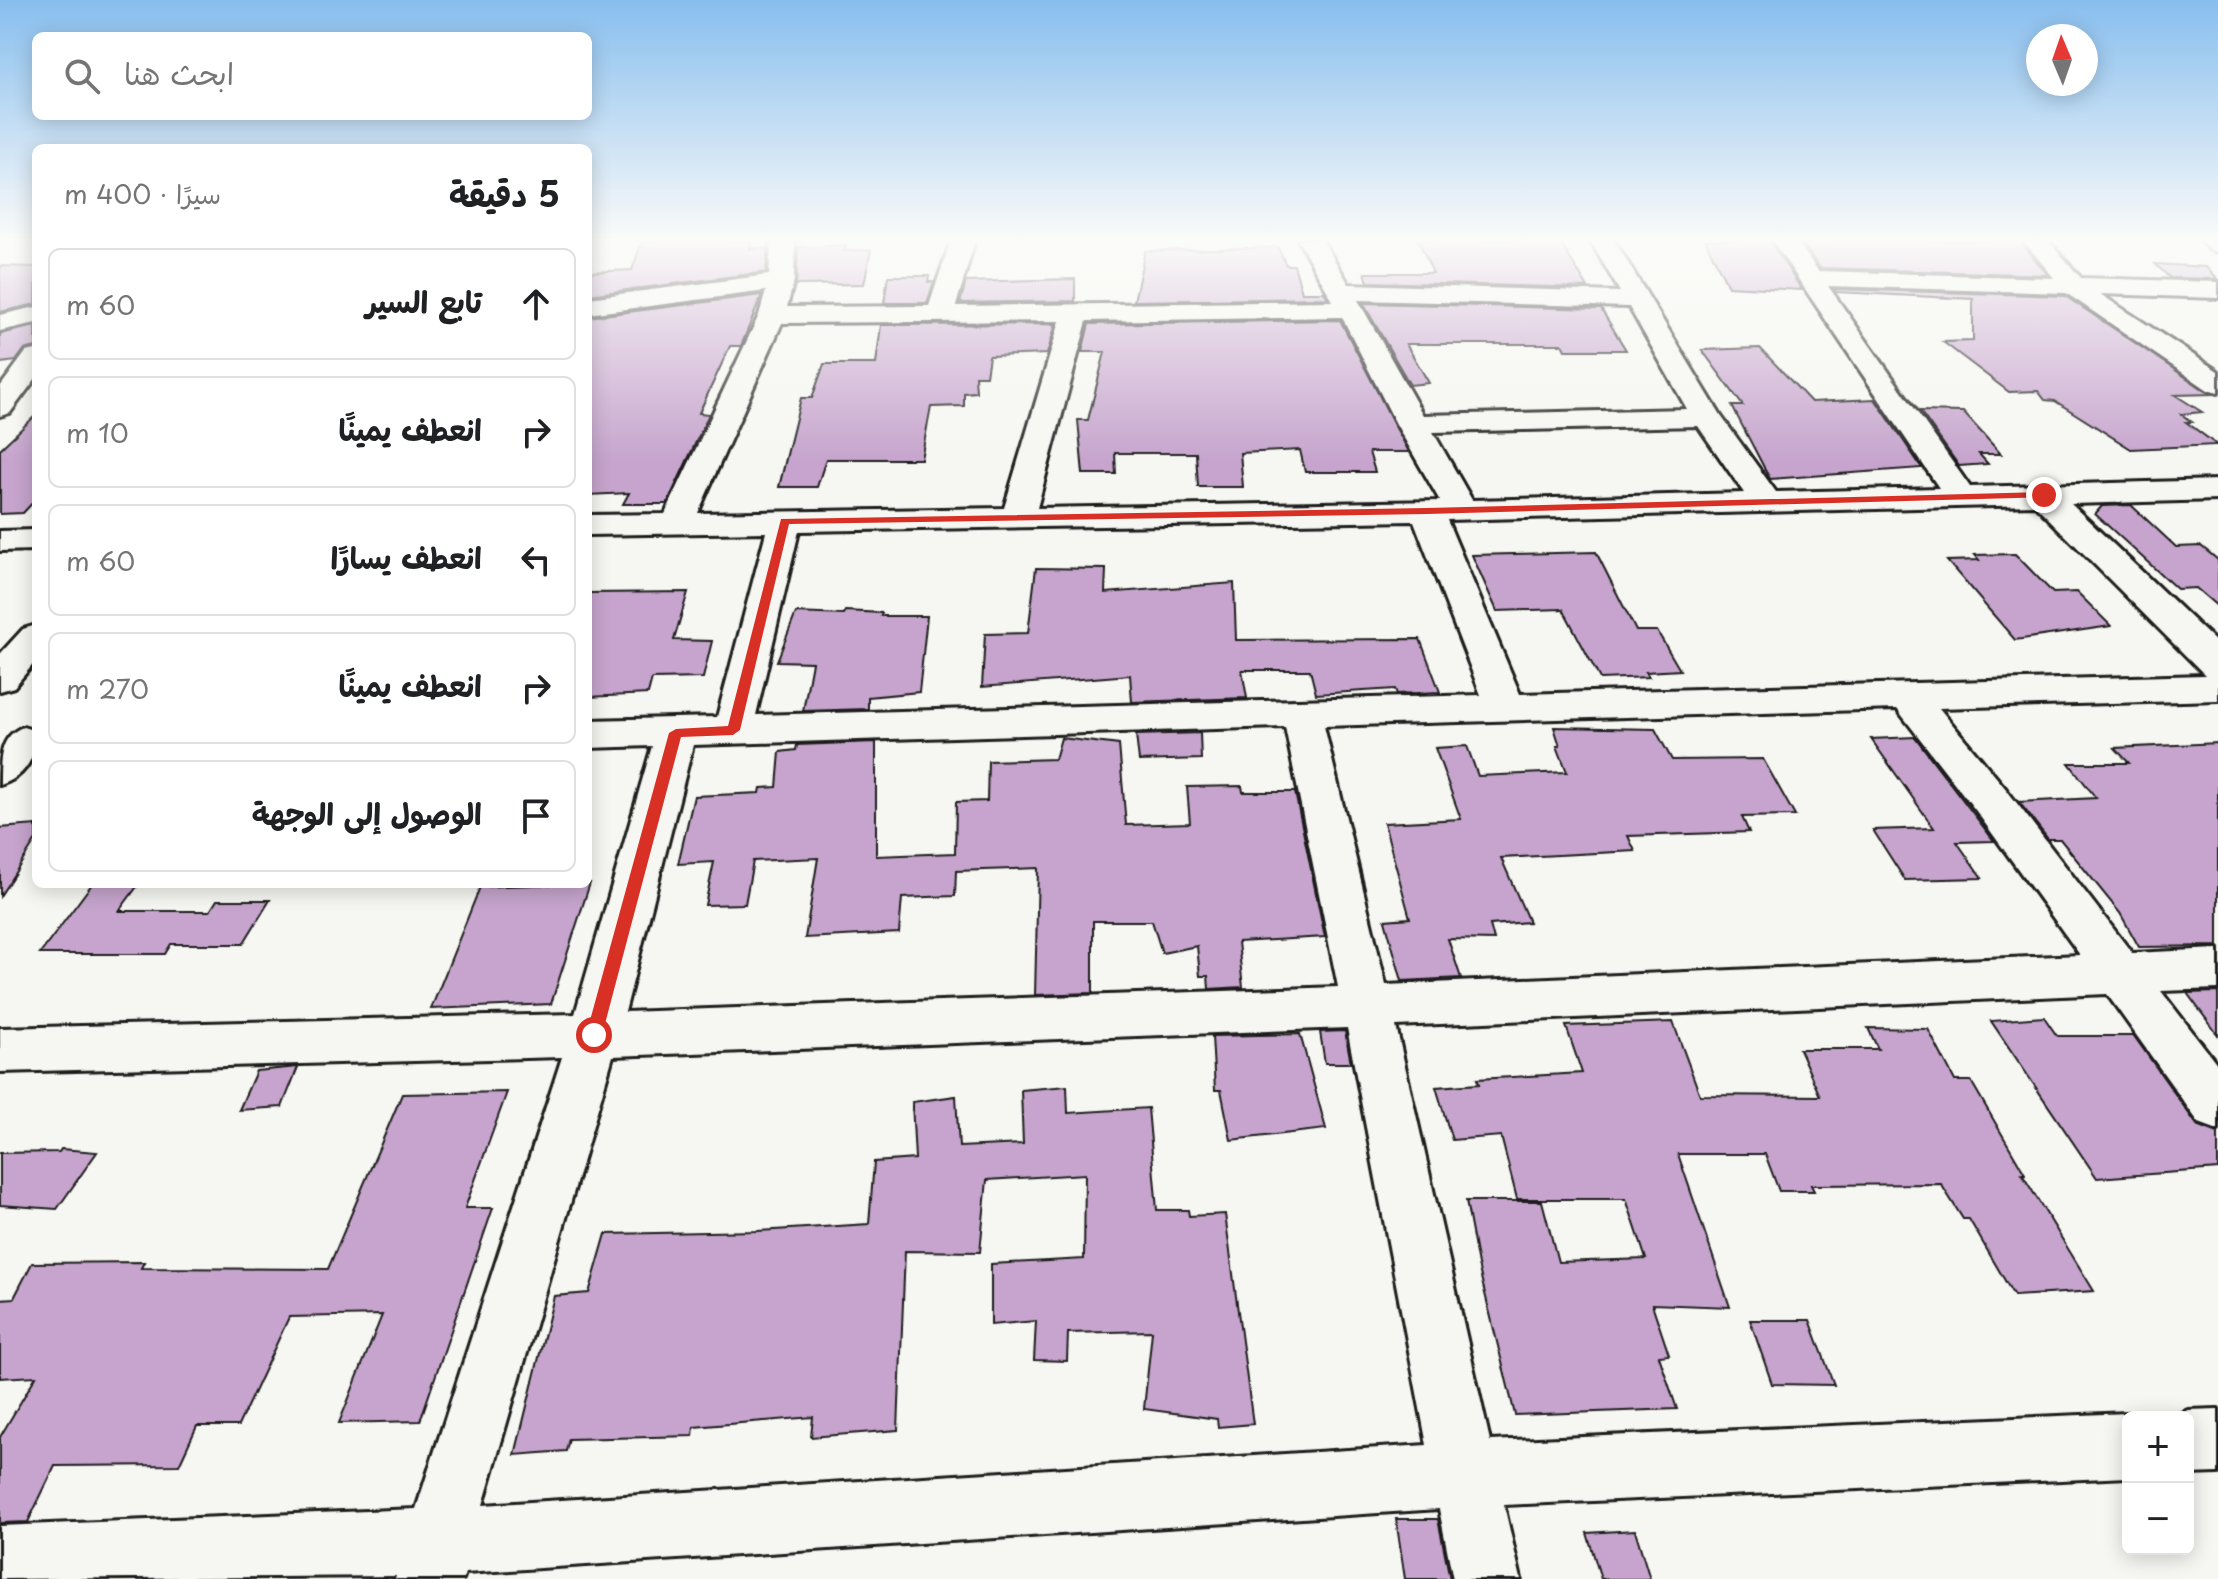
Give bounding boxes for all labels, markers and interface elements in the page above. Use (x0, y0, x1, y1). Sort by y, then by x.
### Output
north arrow (2026, 24, 2098, 96)
search box (32, 32, 592, 120)
text: ابحث هنا (124, 50, 234, 95)
icon: search (60, 54, 104, 98)
text: 5 دقيقة (449, 167, 560, 219)
text: سيرًا · 400 m (64, 174, 221, 213)
text: تابع السير (365, 278, 482, 323)
icon: ahead (514, 282, 558, 326)
text: 60 m (66, 285, 135, 324)
text: انعطف يمينًا (338, 406, 482, 451)
icon: right (514, 410, 558, 454)
text: 10 m (66, 413, 129, 452)
route end (2026, 477, 2062, 513)
text: انعطف يسارًا (331, 534, 482, 579)
icon: left (514, 538, 558, 582)
text: 60 m (66, 541, 135, 580)
text: انعطف يمينًا (338, 662, 482, 707)
icon: right (514, 666, 558, 710)
text: 270 m (66, 669, 149, 708)
text: الوصول إلى الوجهة (252, 790, 482, 835)
icon: arrive (514, 794, 558, 838)
route start (576, 1017, 612, 1053)
map controls (2122, 1411, 2194, 1555)
button: + (2122, 1411, 2194, 1483)
button: − (2122, 1483, 2194, 1555)

